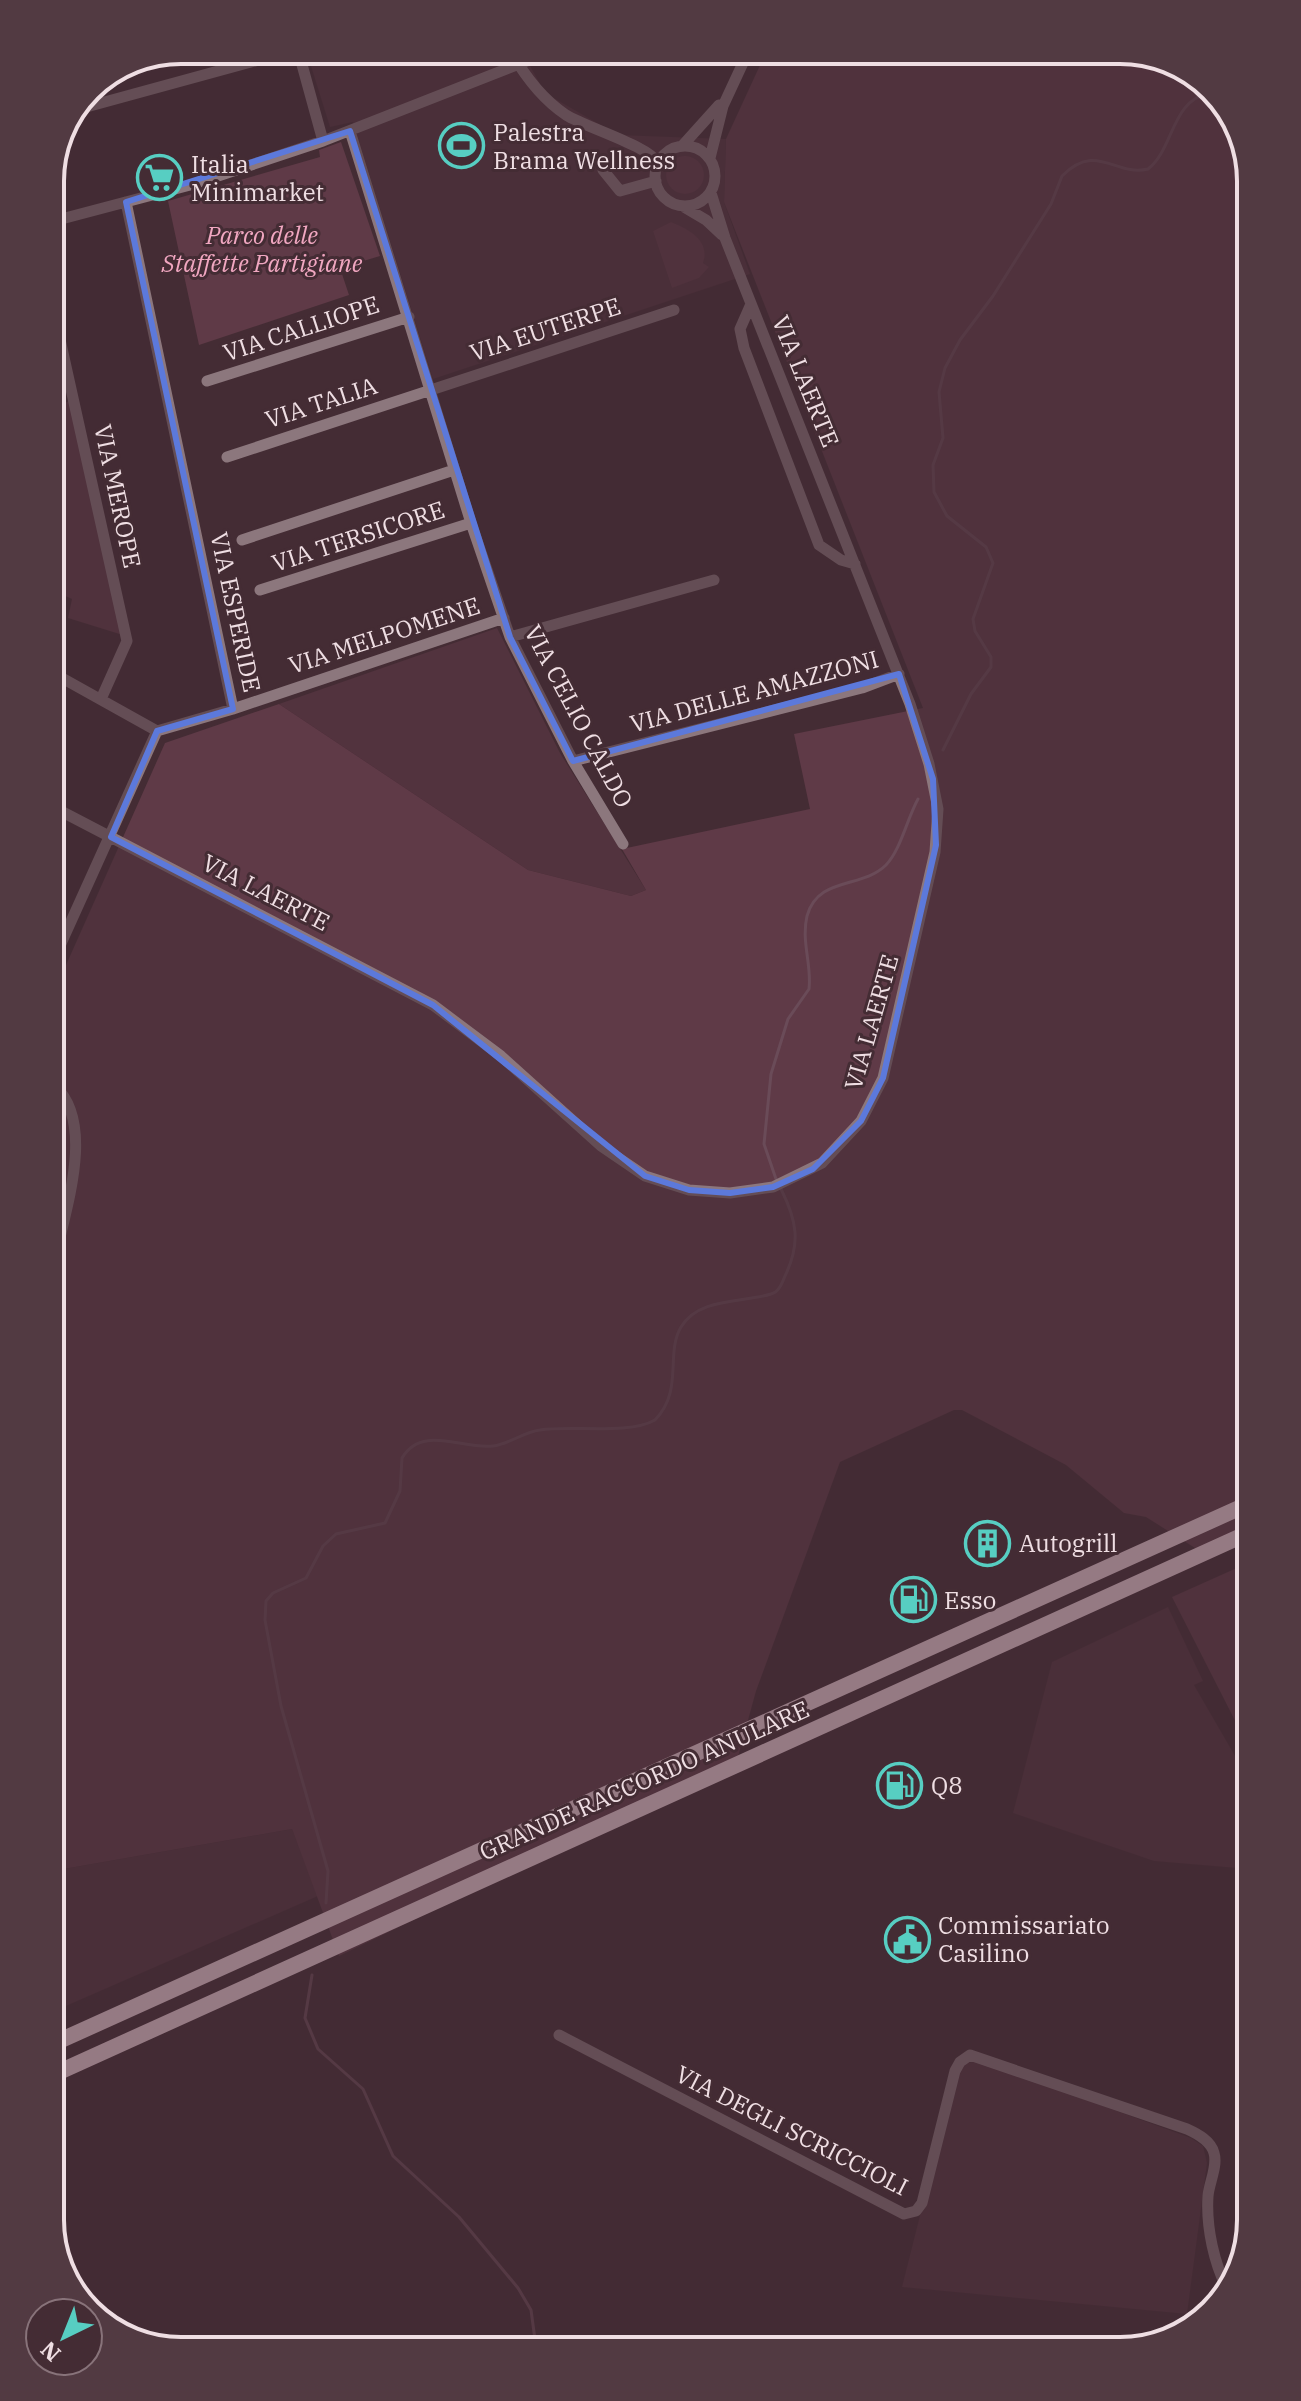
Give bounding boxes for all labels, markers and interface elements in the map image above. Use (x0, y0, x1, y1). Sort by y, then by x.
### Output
place label: Palestra Brama Wellness (493, 116, 675, 176)
sports icon: Palestra Brama Wellness (438, 122, 486, 170)
place label: Italia Minimarket (191, 148, 324, 208)
supermarket icon: Italia Minimarket (136, 154, 184, 202)
park label: Parco delle Staffette Partigiane (161, 219, 363, 279)
street label: VIA CALLIOPE (219, 288, 383, 368)
street label: VIA EUTERPE (465, 290, 625, 368)
street label: VIA LAERTE (765, 310, 847, 452)
street label: VIA TALIA (261, 369, 382, 435)
street label: VIA MEROPE (87, 421, 149, 571)
street label: VIA TERSICORE (268, 493, 448, 579)
street label: VIA ESPERIDE (203, 529, 269, 695)
street label: VIA MELPOMENE (284, 589, 484, 681)
street label: VIA CELIO CALDO (517, 619, 641, 813)
street label: VIA DELLE AMAZZONI (626, 642, 882, 740)
street label: VIA LAERTE (197, 846, 335, 938)
street label: VIA LAERTE (836, 951, 906, 1093)
building icon: Autogrill (964, 1519, 1012, 1567)
place label: Autogrill (1019, 1527, 1118, 1559)
fuel station icon: Esso (889, 1576, 937, 1624)
place label: Esso (944, 1584, 996, 1616)
street label: GRANDE RACCORDO ANULARE (474, 1693, 814, 1867)
fuel station icon: Q8 (876, 1761, 924, 1809)
place label: Q8 (931, 1769, 963, 1801)
place label: Commissariato Casilino (938, 1909, 1110, 1969)
public building icon: Commissariato Casilino (883, 1915, 931, 1963)
street label: VIA DEGLI SCRICCIOLI (670, 2057, 914, 2203)
north arrow (24, 2297, 104, 2377)
text: N (34, 2335, 66, 2369)

